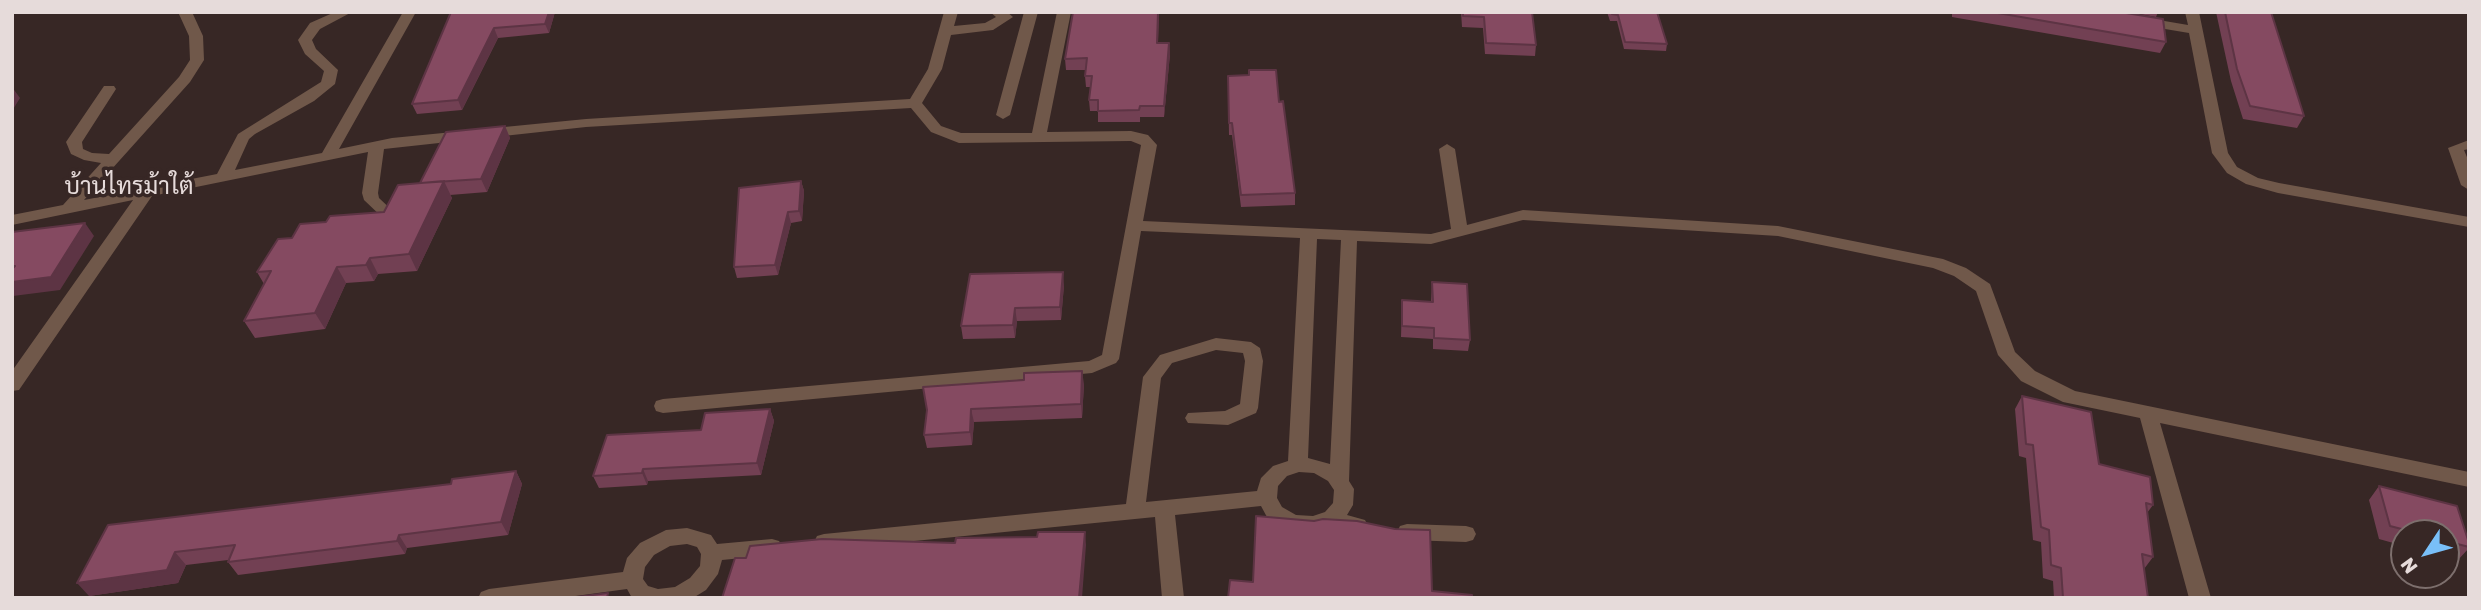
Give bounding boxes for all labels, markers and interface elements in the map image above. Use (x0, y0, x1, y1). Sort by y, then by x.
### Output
district label: บ้านไทรม้าใต้ (64, 173, 194, 201)
north arrow (2390, 519, 2460, 589)
text: N (2396, 553, 2423, 578)

